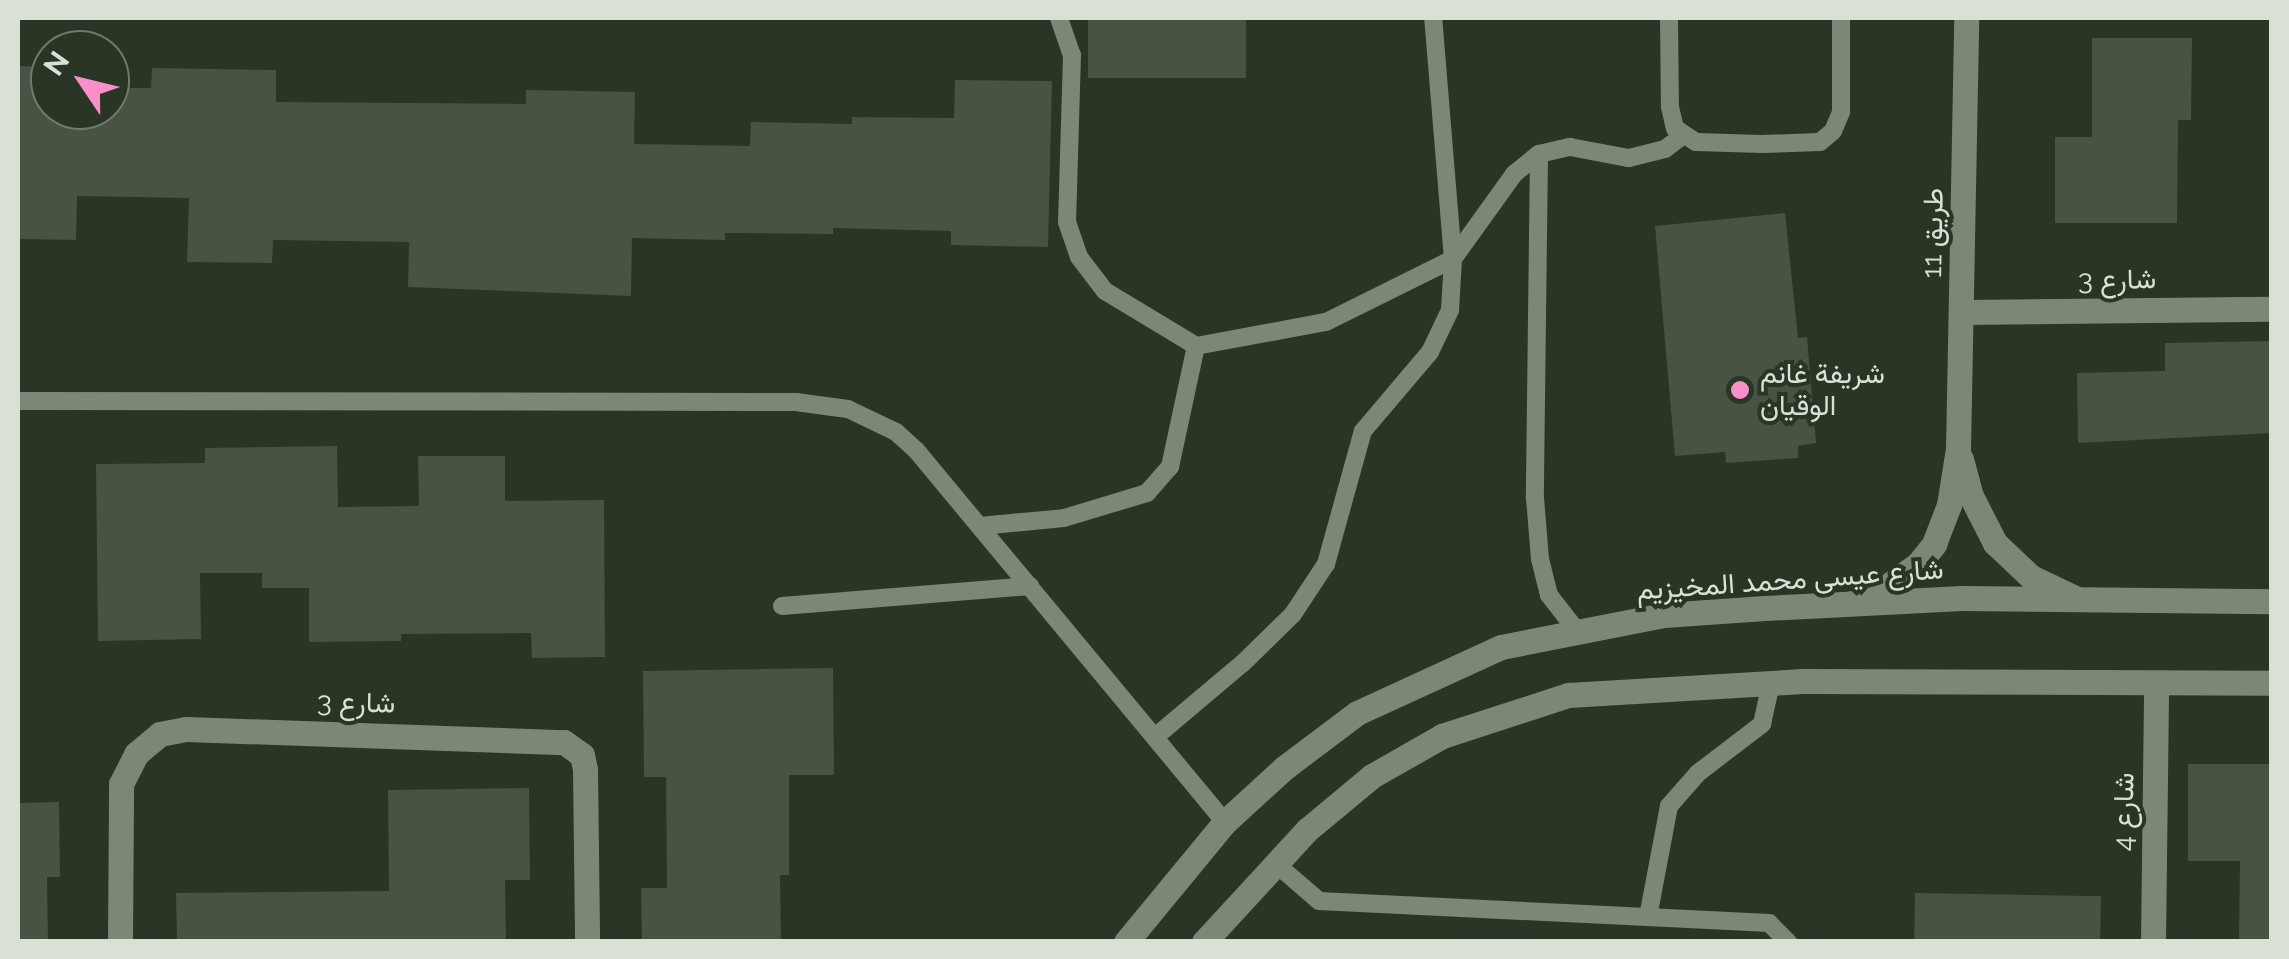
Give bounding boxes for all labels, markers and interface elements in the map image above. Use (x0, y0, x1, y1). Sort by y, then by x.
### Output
north arrow (30, 30, 130, 130)
text: N (37, 45, 76, 82)
street label: طريق 11 (1915, 187, 1951, 279)
street label: شارع 3 (2078, 263, 2156, 297)
place label: شريفة غانم الوقيان (1760, 357, 1885, 423)
marker: شريفة غانم الوقيان (1729, 379, 1751, 401)
street label: شارع عيسى محمد المخيزيم (1636, 553, 1944, 607)
street label: شارع 3 (317, 686, 395, 720)
street label: شارع 4 (2107, 772, 2141, 852)

